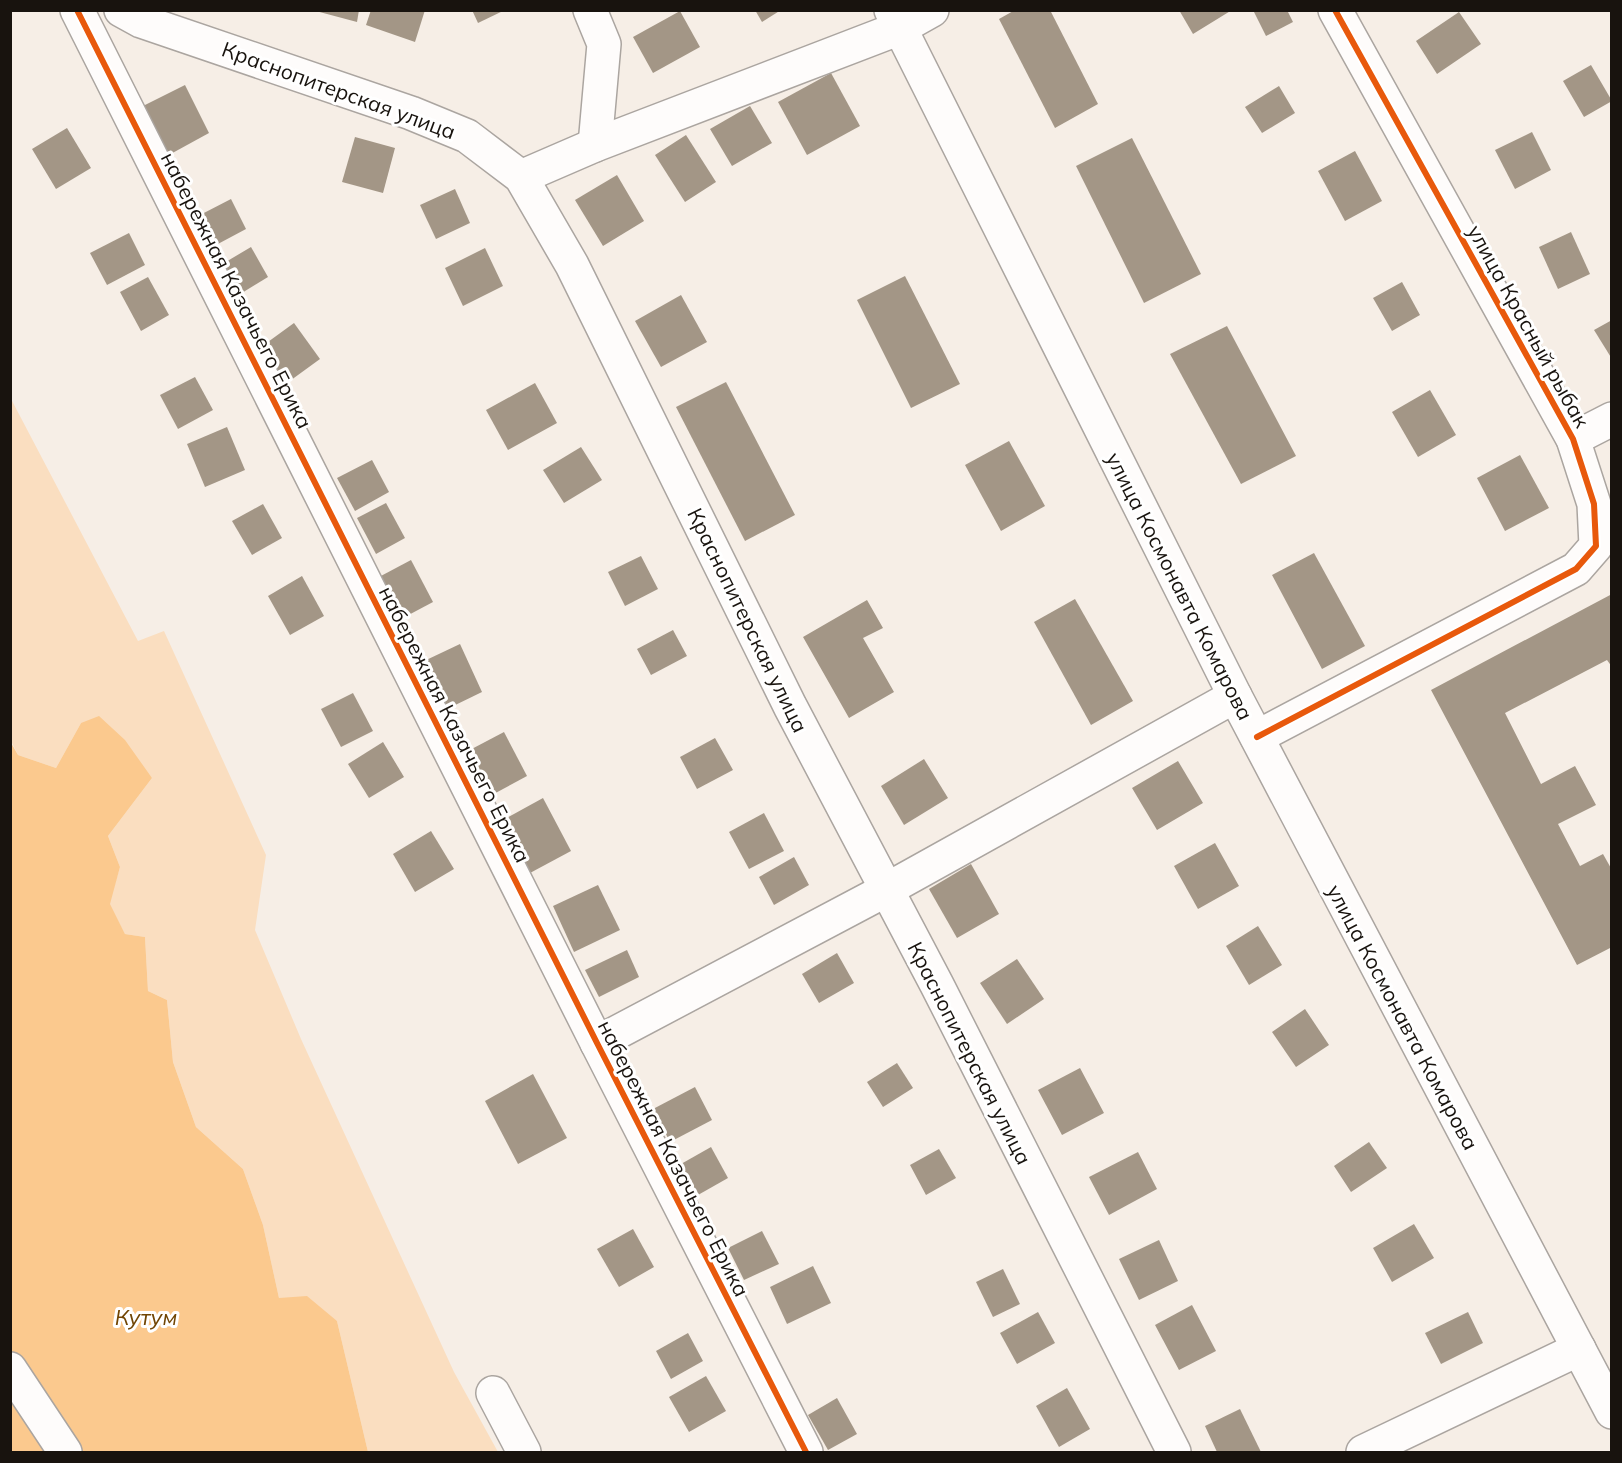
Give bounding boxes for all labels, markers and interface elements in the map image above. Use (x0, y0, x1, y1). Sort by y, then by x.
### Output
street label: Краснопитерская улица (219, 36, 459, 144)
street label: набережная Казачьего Ерика (156, 147, 318, 433)
street label: улица Красный рыбак (1462, 220, 1596, 432)
street label: улица Космонавта Комарова (1101, 448, 1259, 724)
street label: Краснопитерская улица (682, 503, 814, 737)
street label: набережная Казачьего Ерика (374, 581, 536, 867)
street label: улица Космонавта Комарова (1322, 880, 1484, 1154)
street label: Краснопитерская улица (902, 937, 1038, 1169)
street label: набережная Казачьего Ерика (593, 1015, 755, 1301)
water label: Кутум (115, 1303, 177, 1331)

